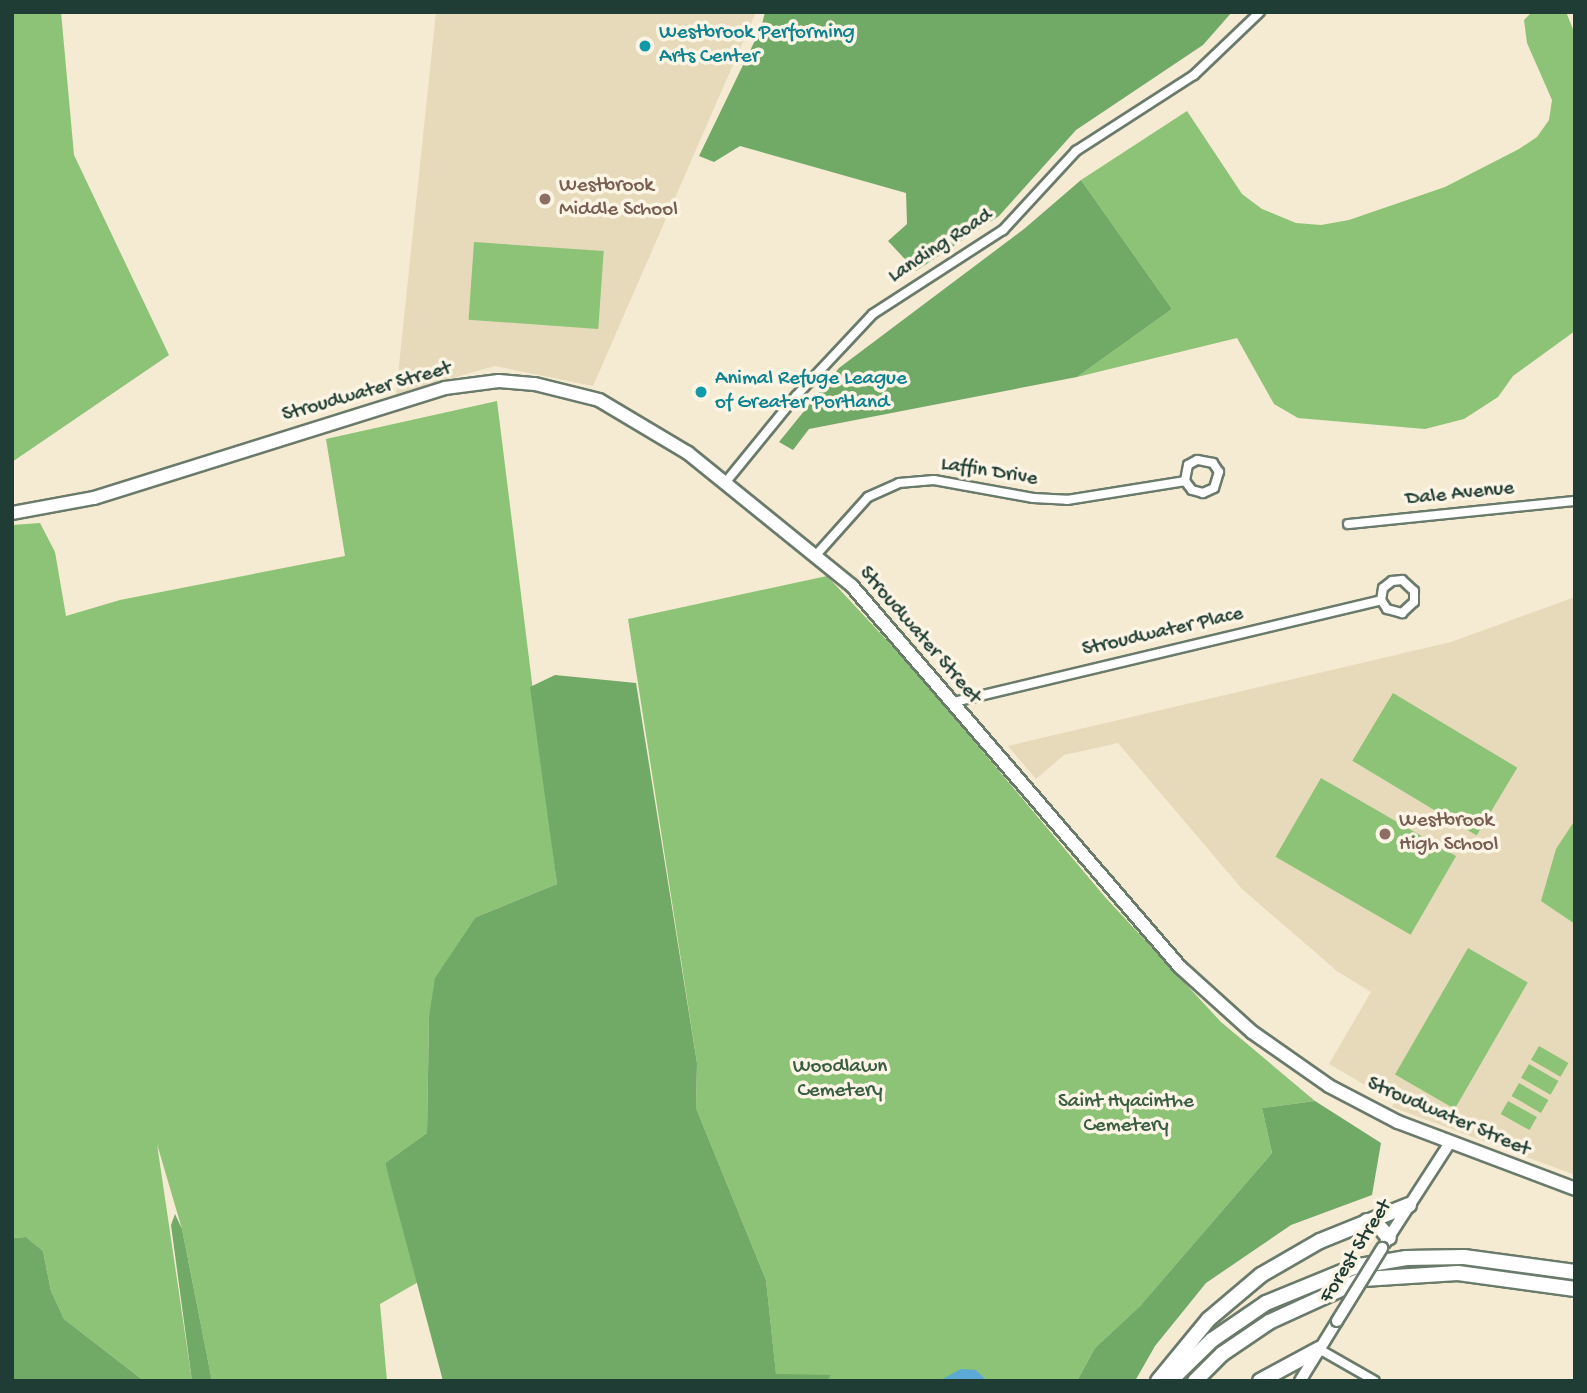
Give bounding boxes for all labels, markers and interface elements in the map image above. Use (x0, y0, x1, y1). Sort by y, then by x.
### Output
place label: Westbrook Performing Arts Center (659, 21, 855, 71)
marker: Westbrook Performing Arts Center (637, 38, 653, 54)
place label: Westbrook Middle School (559, 174, 678, 224)
marker: Westbrook Middle School (537, 191, 553, 207)
street label: Landing Road (884, 204, 998, 290)
street label: Stroudwater Street (280, 357, 454, 429)
place label: Animal Refuge League of Greater Portland (715, 367, 907, 417)
marker: Animal Refuge League of Greater Portland (693, 384, 709, 400)
street label: Laffin Drive (939, 453, 1039, 493)
street label: Dale Avenue (1405, 477, 1515, 513)
street label: Stroudwater Street (852, 562, 986, 710)
street label: Stroudwater Place (1080, 602, 1246, 664)
place label: Westbrook High School (1399, 809, 1498, 859)
marker: Westbrook High School (1377, 826, 1393, 842)
park label: Woodlawn Cemetery (793, 1055, 887, 1105)
street label: Stroudwater Street (1363, 1072, 1533, 1164)
park label: Saint Hyacinthe Cemetery (1058, 1090, 1194, 1140)
street label: Forest Street (1315, 1196, 1399, 1308)

